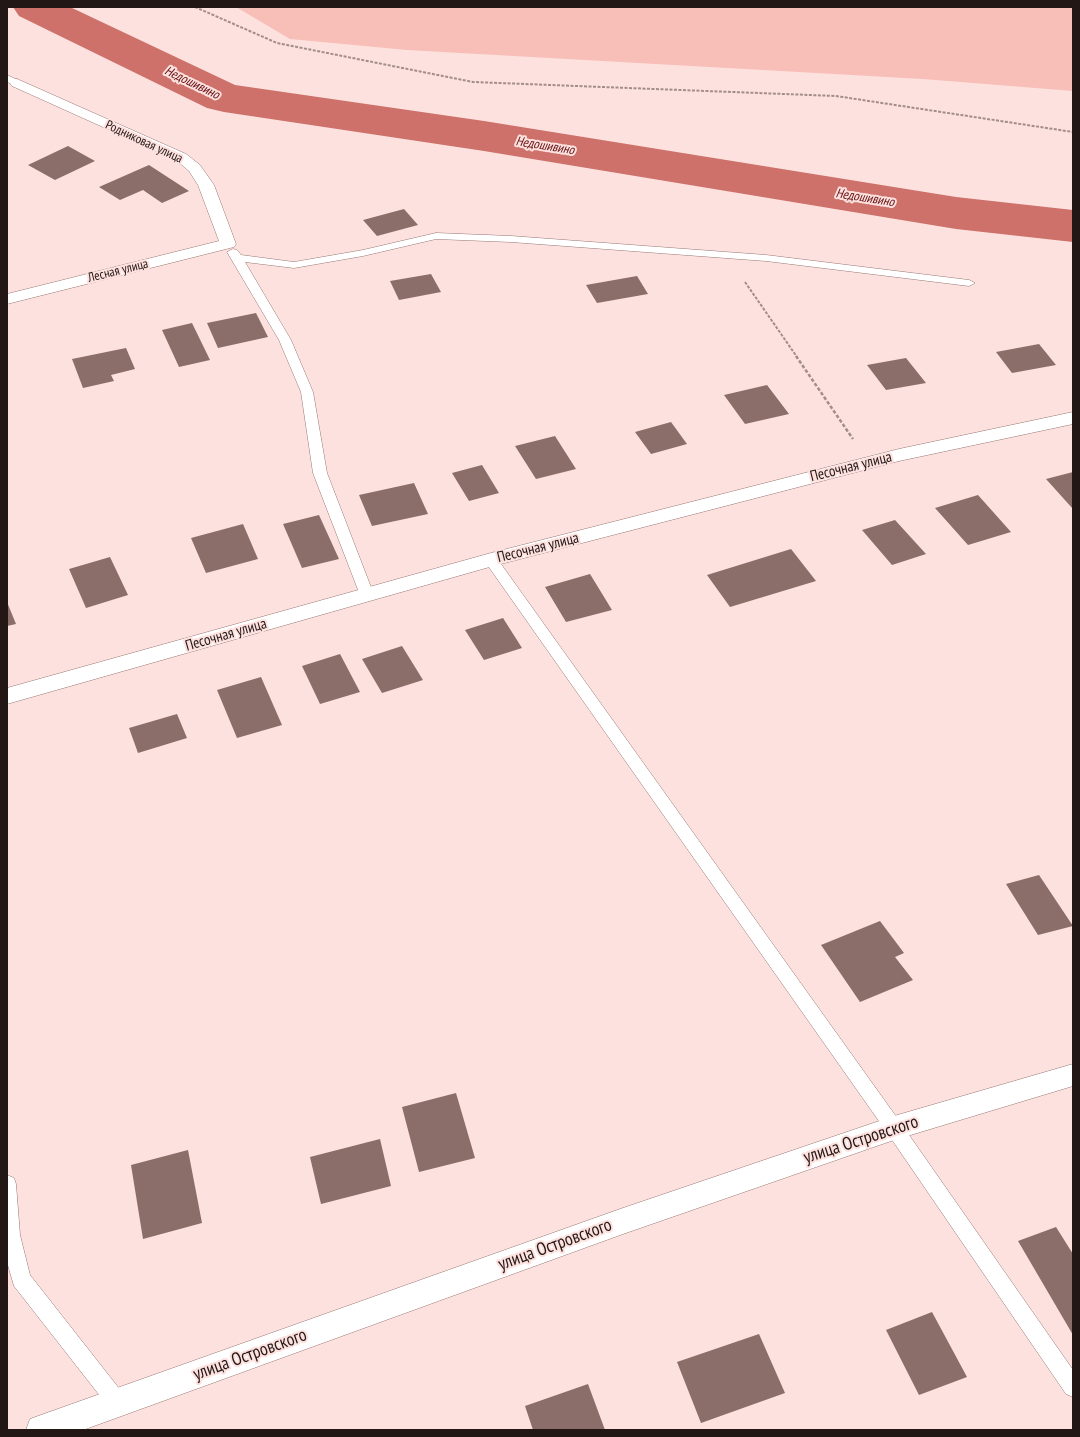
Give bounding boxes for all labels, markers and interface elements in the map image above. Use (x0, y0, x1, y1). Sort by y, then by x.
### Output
water label: Недошивино (162, 63, 222, 103)
street label: Родниковая улица (103, 117, 185, 167)
water label: Недошивино (515, 134, 575, 158)
water label: Недошивино (835, 186, 895, 210)
street label: Лесная улица (86, 256, 150, 286)
street label: Песочная улица (808, 448, 894, 486)
street label: Песочная улица (495, 529, 581, 567)
street label: Песочная улица (183, 615, 269, 655)
street label: улица Островского (801, 1111, 921, 1169)
street label: улица Островского (495, 1214, 615, 1276)
street label: улица Островского (190, 1324, 310, 1386)

